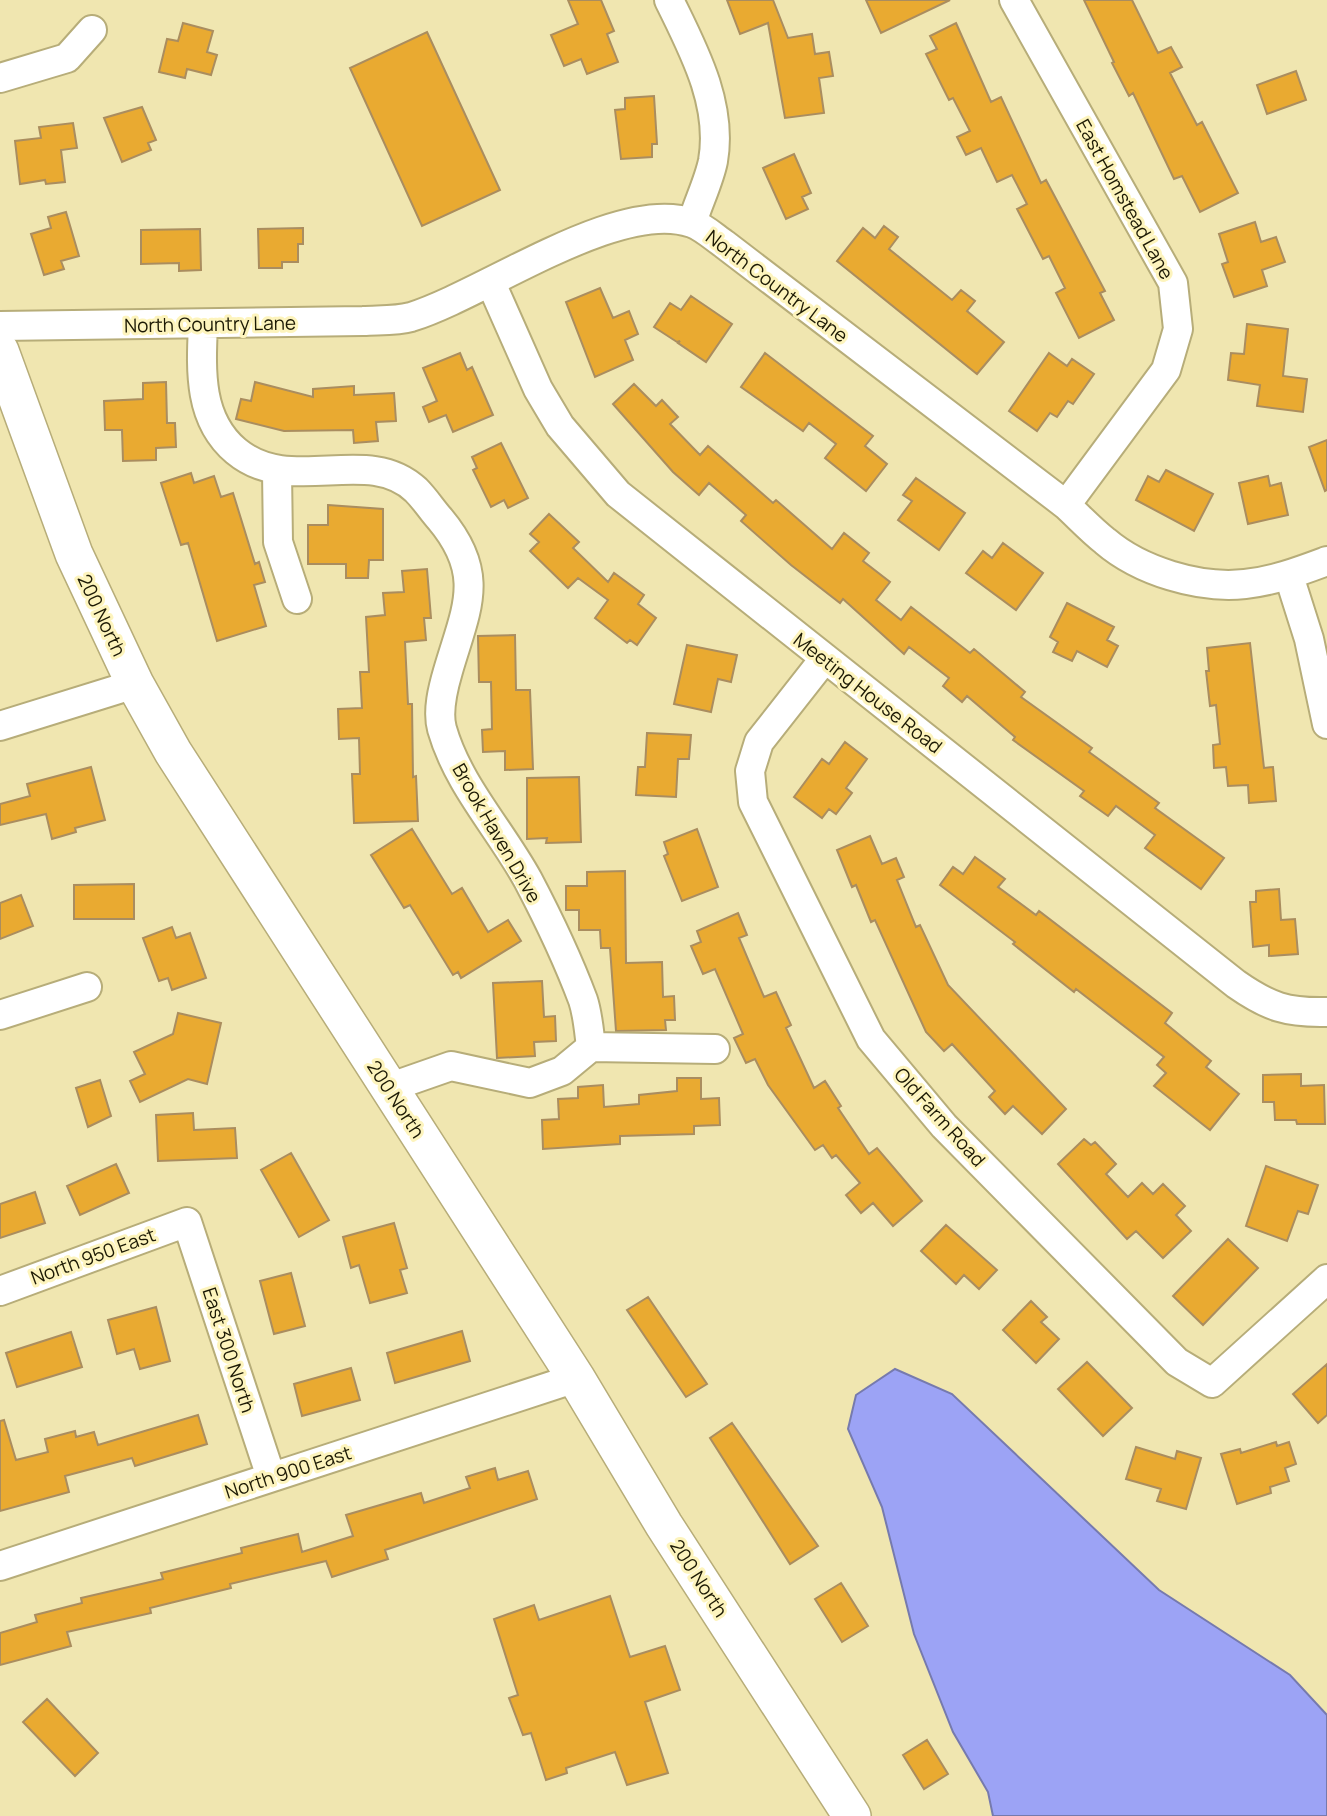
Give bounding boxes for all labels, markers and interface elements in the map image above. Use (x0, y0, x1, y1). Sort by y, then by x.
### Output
street label: East Homstead Lane (1070, 114, 1180, 284)
street label: North Country Lane (701, 224, 853, 348)
street label: North Country Lane (124, 310, 296, 338)
street label: 200 North (72, 570, 132, 660)
street label: Meeting House Road (788, 627, 948, 759)
street label: Brook Haven Drive (447, 759, 547, 907)
street label: 200 North (361, 1055, 431, 1143)
street label: Old Farm Road (889, 1062, 991, 1172)
street label: North 950 East (27, 1221, 159, 1291)
street label: East 300 North (197, 1284, 261, 1416)
street label: North 900 East (221, 1439, 355, 1505)
street label: 200 North (664, 1534, 734, 1622)

